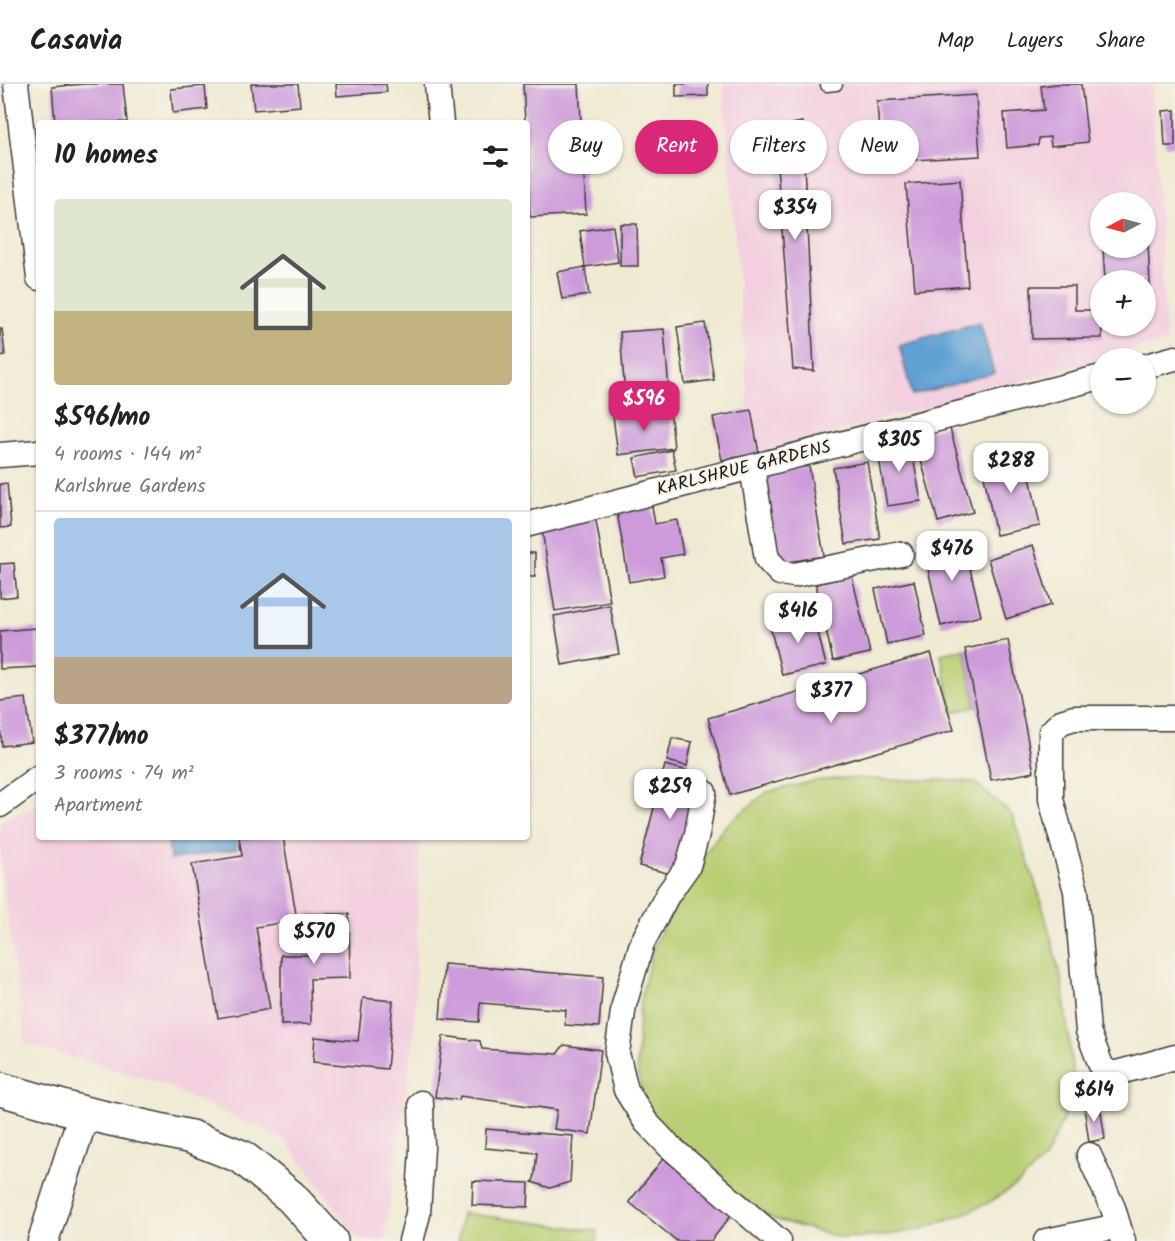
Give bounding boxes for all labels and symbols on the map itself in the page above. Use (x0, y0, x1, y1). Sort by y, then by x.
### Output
pin: $354 (759, 190, 831, 241)
north arrow (1090, 192, 1156, 258)
pin: $596 (608, 381, 680, 432)
pin: $305 (863, 422, 935, 473)
street label: KARLSHRUE GARDENS (654, 433, 835, 505)
pin: $288 (975, 443, 1047, 494)
pin: $476 (916, 531, 988, 582)
pin: $416 (762, 593, 834, 644)
pin: $377 (795, 673, 867, 724)
pin: $259 (634, 769, 706, 820)
pin: $570 (278, 914, 350, 965)
pin: $614 (1058, 1072, 1130, 1123)

